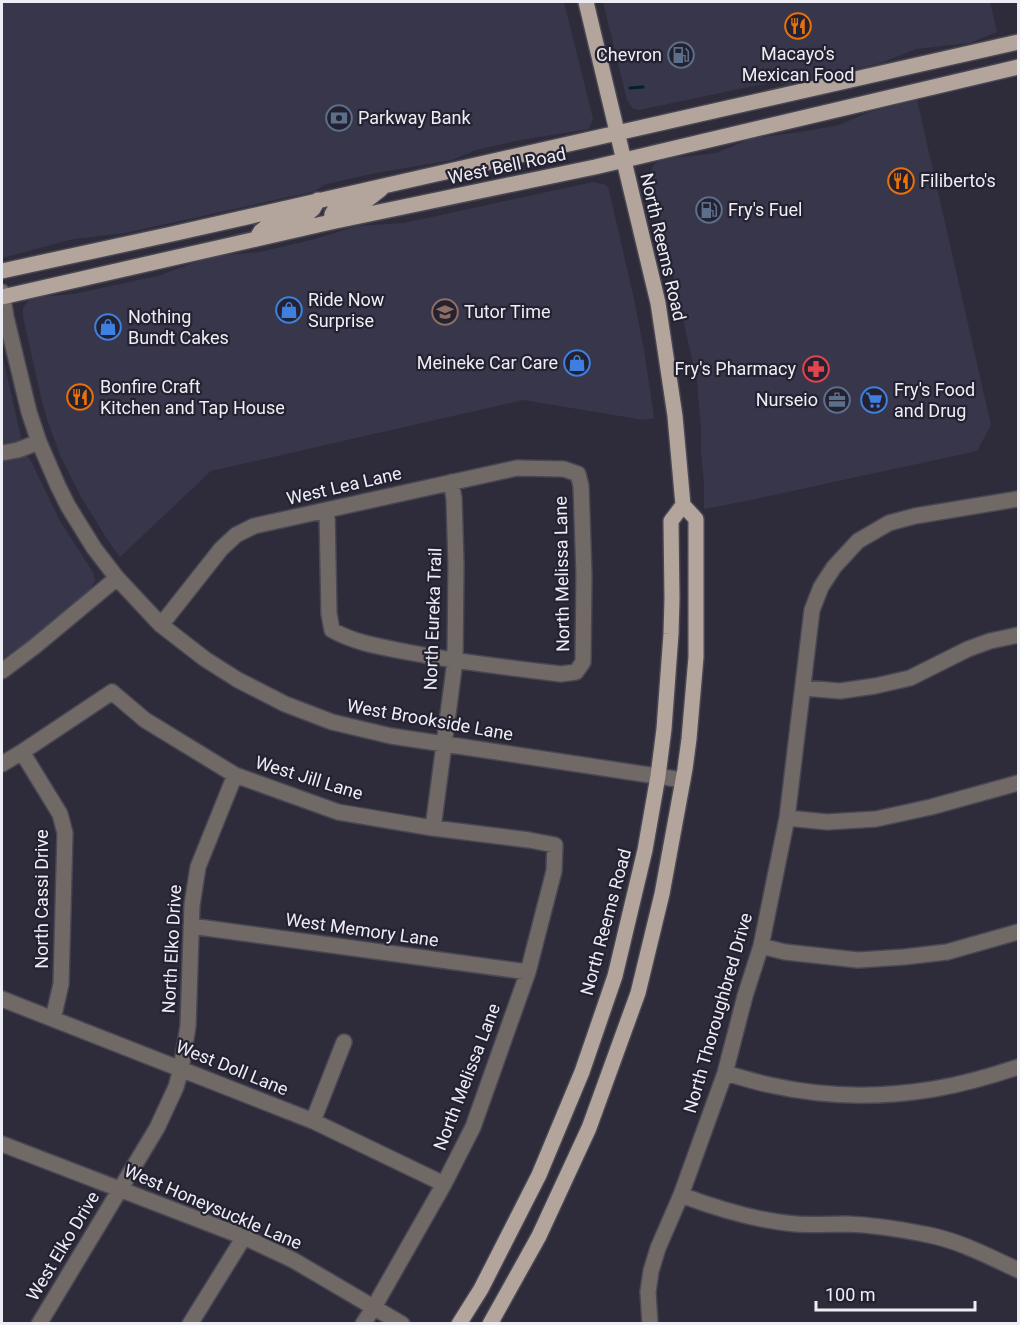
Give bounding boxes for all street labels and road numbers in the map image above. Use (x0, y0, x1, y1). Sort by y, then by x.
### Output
street label: West Bell Road (446, 143, 568, 188)
street label: North Reems Road (636, 171, 691, 323)
street label: West Lea Lane (284, 462, 403, 509)
street label: North Melissa Lane (550, 496, 573, 652)
street label: North Eureka Trail (420, 547, 445, 691)
street label: West Brookside Lane (345, 695, 515, 744)
street label: West Jill Lane (253, 751, 365, 804)
street label: North Cassi Drive (31, 829, 52, 969)
street label: North Reems Road (576, 846, 635, 997)
street label: North Elko Drive (158, 884, 185, 1014)
street label: West Memory Lane (284, 908, 440, 951)
street label: North Thoroughbred Drive (679, 910, 756, 1115)
street label: North Melissa Lane (429, 1000, 504, 1153)
street label: West Doll Lane (173, 1035, 291, 1100)
street label: West Honeysuckle Lane (121, 1160, 305, 1254)
street label: West Elko Drive (22, 1187, 103, 1304)

